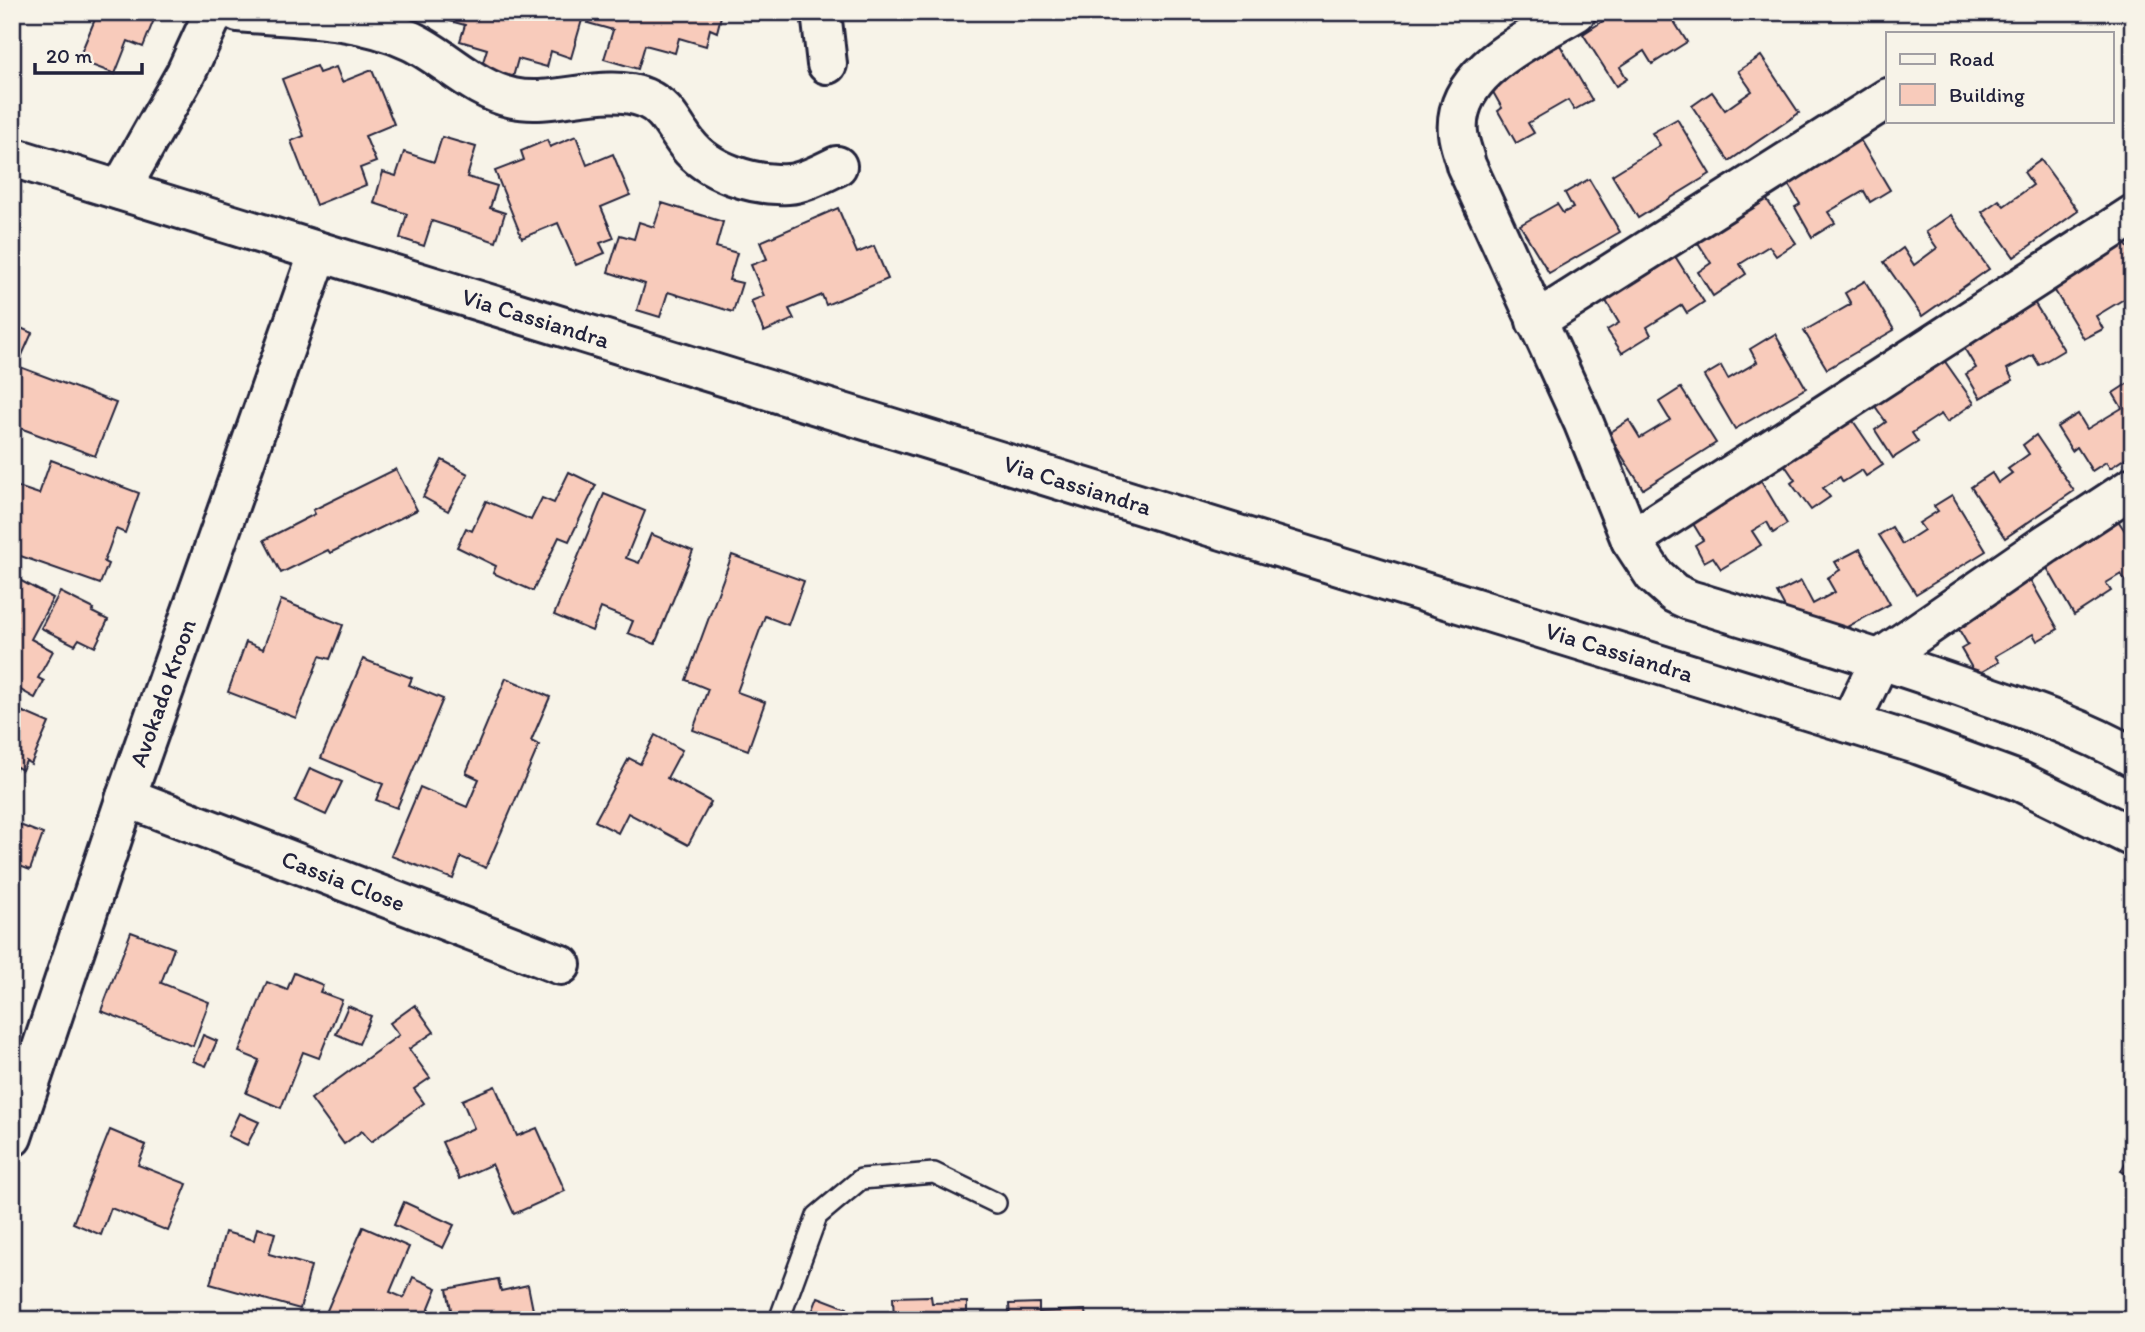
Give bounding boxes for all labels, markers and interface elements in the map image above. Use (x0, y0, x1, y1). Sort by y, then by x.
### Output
scale bar (35, 32, 142, 76)
legend (1886, 32, 2114, 122)
text: 20 m (46, 43, 93, 68)
text: Road (1949, 46, 1995, 71)
text: Building (1949, 82, 2025, 107)
street label: Via Cassiandra (458, 282, 614, 354)
street label: Via Cassiandra (1000, 448, 1156, 521)
street label: Avokado Kroon (123, 615, 202, 771)
street label: Via Cassiandra (1542, 615, 1698, 688)
street label: Cassia Close (278, 844, 409, 917)

